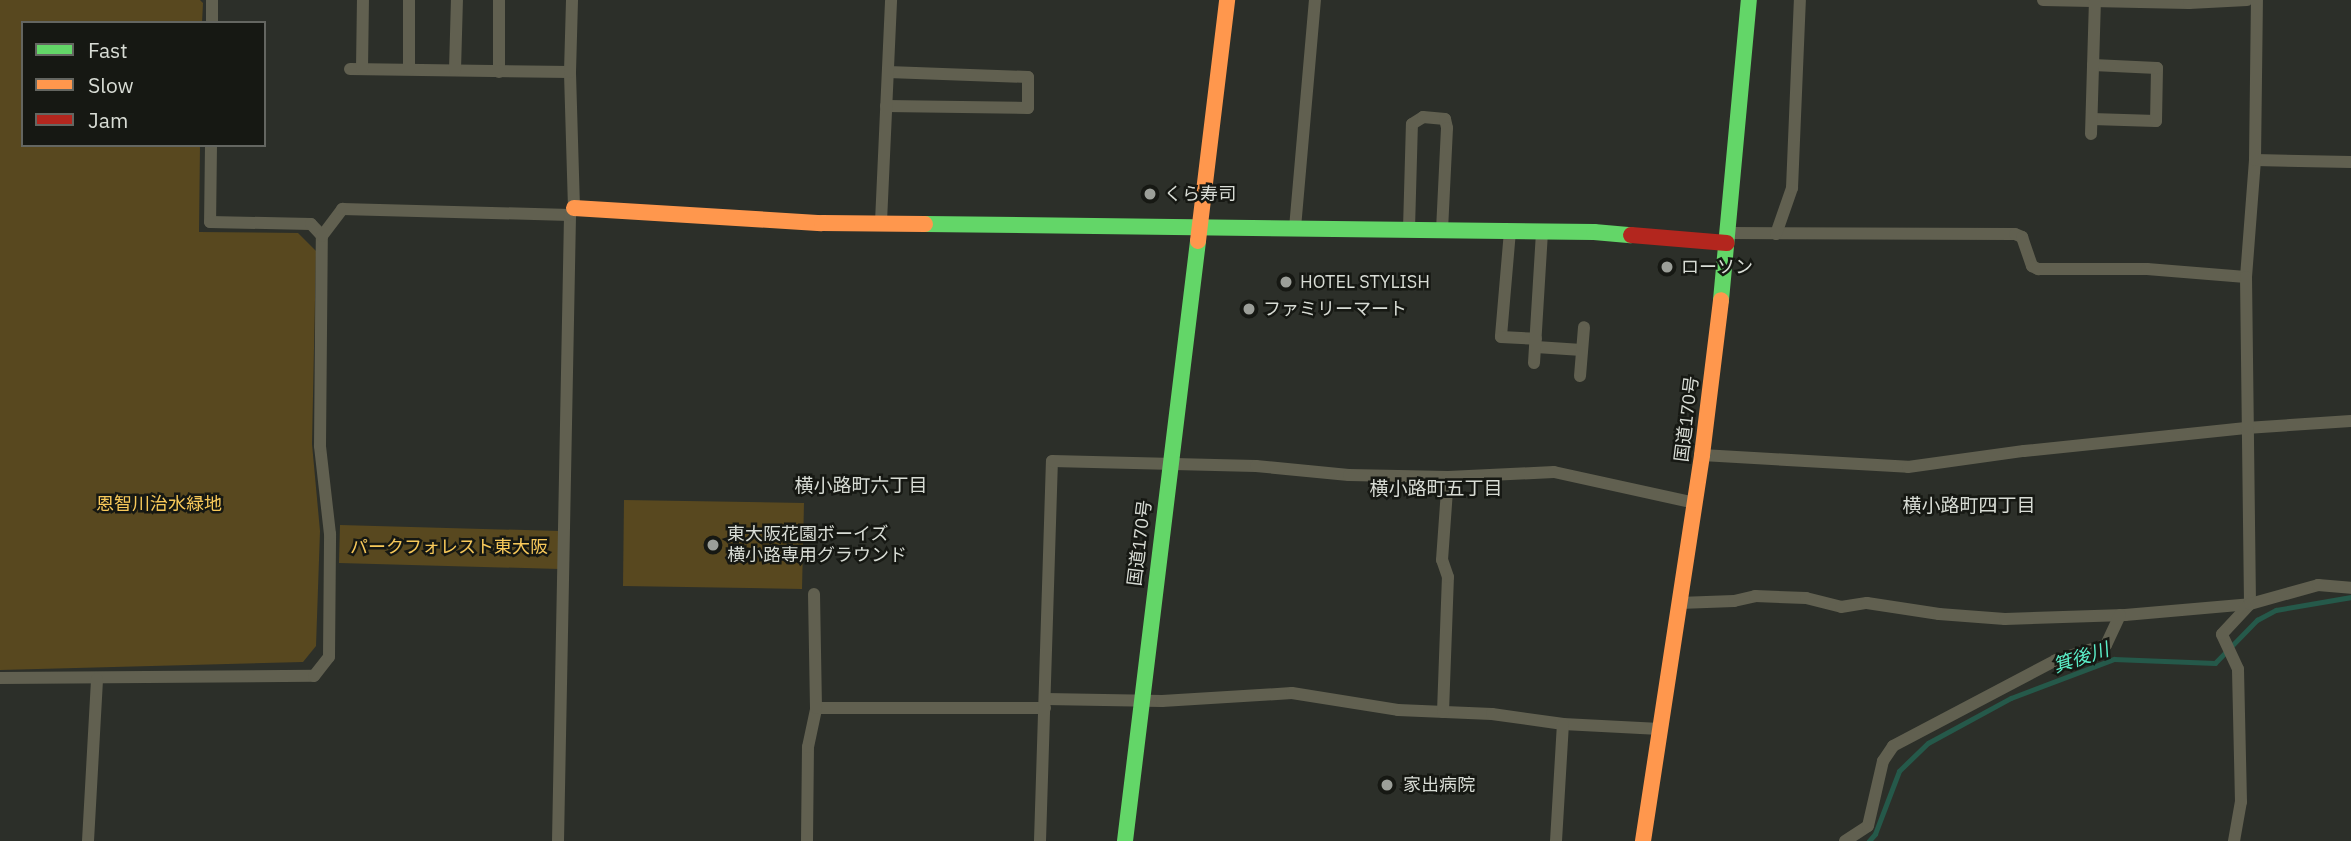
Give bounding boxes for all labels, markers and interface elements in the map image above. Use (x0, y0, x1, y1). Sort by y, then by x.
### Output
legend (21, 21, 266, 147)
text: Fast (88, 36, 128, 64)
text: Slow (88, 71, 134, 99)
text: Jam (88, 106, 128, 134)
place label: くら寿司 (1164, 183, 1236, 205)
marker: くら寿司 (1142, 186, 1158, 202)
place label: ローソン (1681, 256, 1753, 278)
marker: ローソン (1659, 259, 1675, 275)
place label: HOTEL STYLISH (1300, 271, 1430, 293)
marker: HOTEL STYLISH (1278, 274, 1294, 290)
place label: ファミリーマート (1263, 298, 1407, 320)
marker: ファミリーマート (1241, 301, 1257, 317)
street label: 国道170号 (1671, 375, 1703, 463)
district label: 横小路町六丁目 (795, 475, 927, 497)
district label: 横小路町五丁目 (1370, 478, 1502, 500)
park label: 恩智川治水緑地 (96, 493, 222, 515)
district label: 横小路町四丁目 (1903, 495, 2035, 517)
street label: 国道170号 (1124, 499, 1156, 587)
place label: 東大阪花園ボーイズ 横小路専用グラウンド (727, 524, 907, 566)
park label: パークフォレスト東大阪 (350, 536, 548, 558)
marker: 東大阪花園ボーイズ 横小路専用グラウンド (705, 537, 721, 553)
water label: 箕後川 (2050, 638, 2112, 678)
place label: 家出病院 (1403, 774, 1475, 796)
marker: 家出病院 (1377, 775, 1397, 795)

